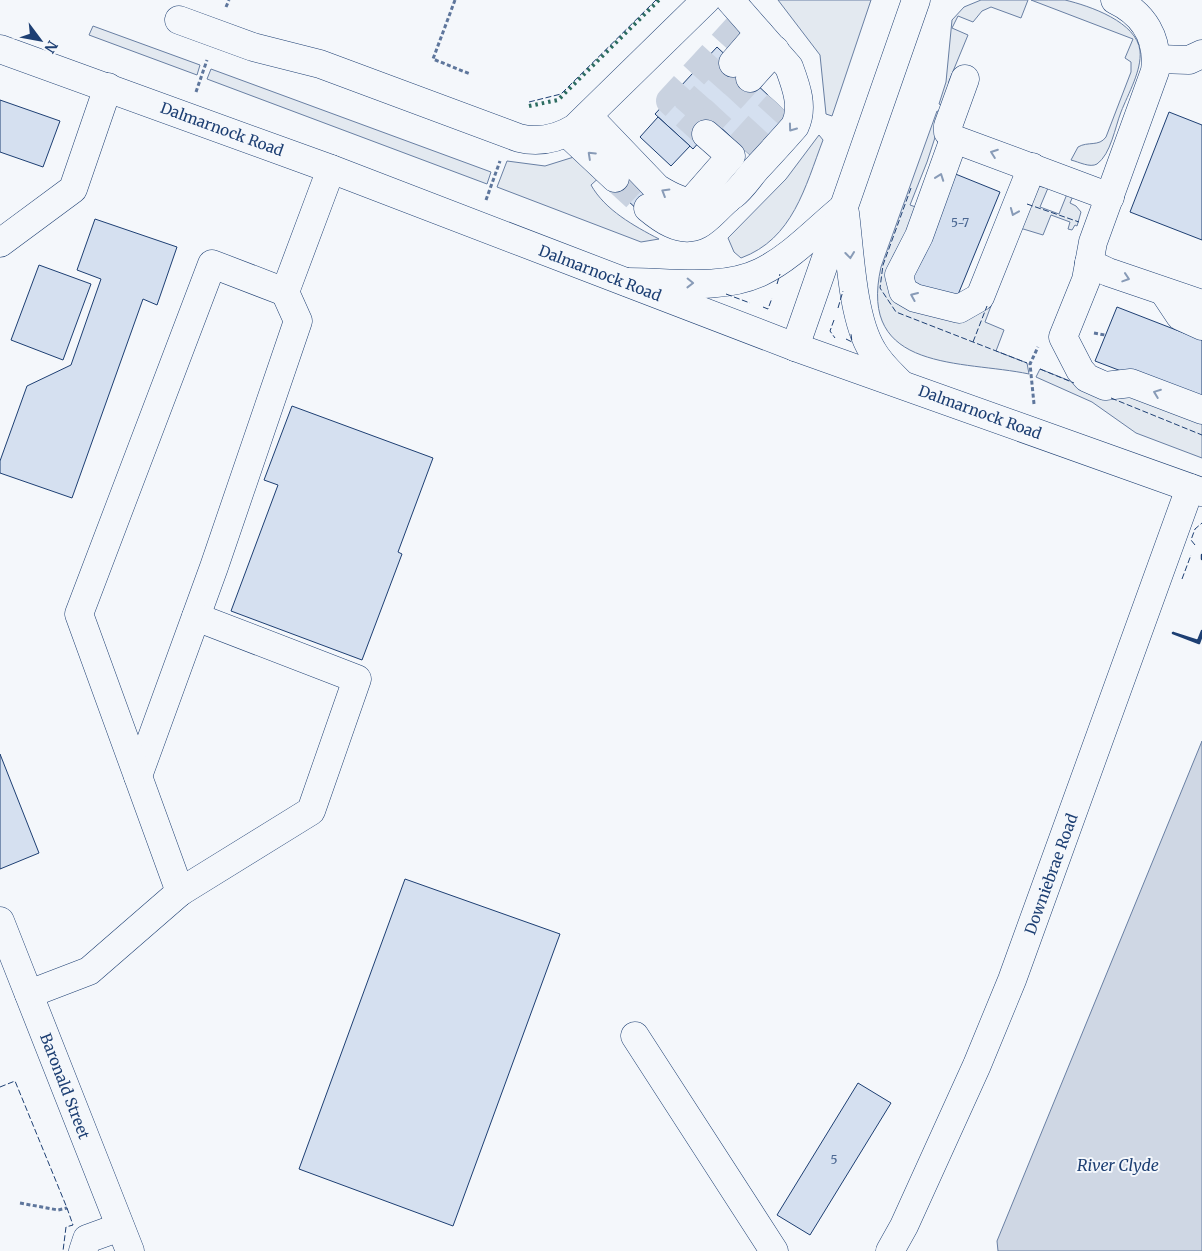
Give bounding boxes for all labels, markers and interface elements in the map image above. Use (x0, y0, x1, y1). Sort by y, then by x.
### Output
north arrow (15, 15, 65, 65)
text: N (40, 37, 62, 56)
street label: Dalmarnock Road (158, 98, 286, 160)
one-way arrow (790, 122, 798, 131)
one-way arrow (990, 149, 998, 159)
one-way arrow (588, 152, 597, 161)
one-way arrow (934, 173, 944, 182)
one-way arrow (661, 189, 670, 199)
one-way arrow (1009, 208, 1019, 216)
house number: 5-7 (951, 215, 969, 230)
street label: Dalmarnock Road (536, 241, 664, 305)
one-way arrow (844, 251, 855, 259)
one-way arrow (1122, 273, 1130, 283)
one-way arrow (686, 277, 694, 288)
one-way arrow (910, 292, 919, 302)
street label: Dalmarnock Road (916, 381, 1044, 443)
one-way arrow (1153, 389, 1161, 399)
street label: Downiebrae Road (1020, 811, 1082, 937)
street label: Baronald Street (36, 1030, 94, 1142)
house number: 5 (830, 1152, 838, 1167)
water label: River Clyde (1077, 1155, 1159, 1175)

